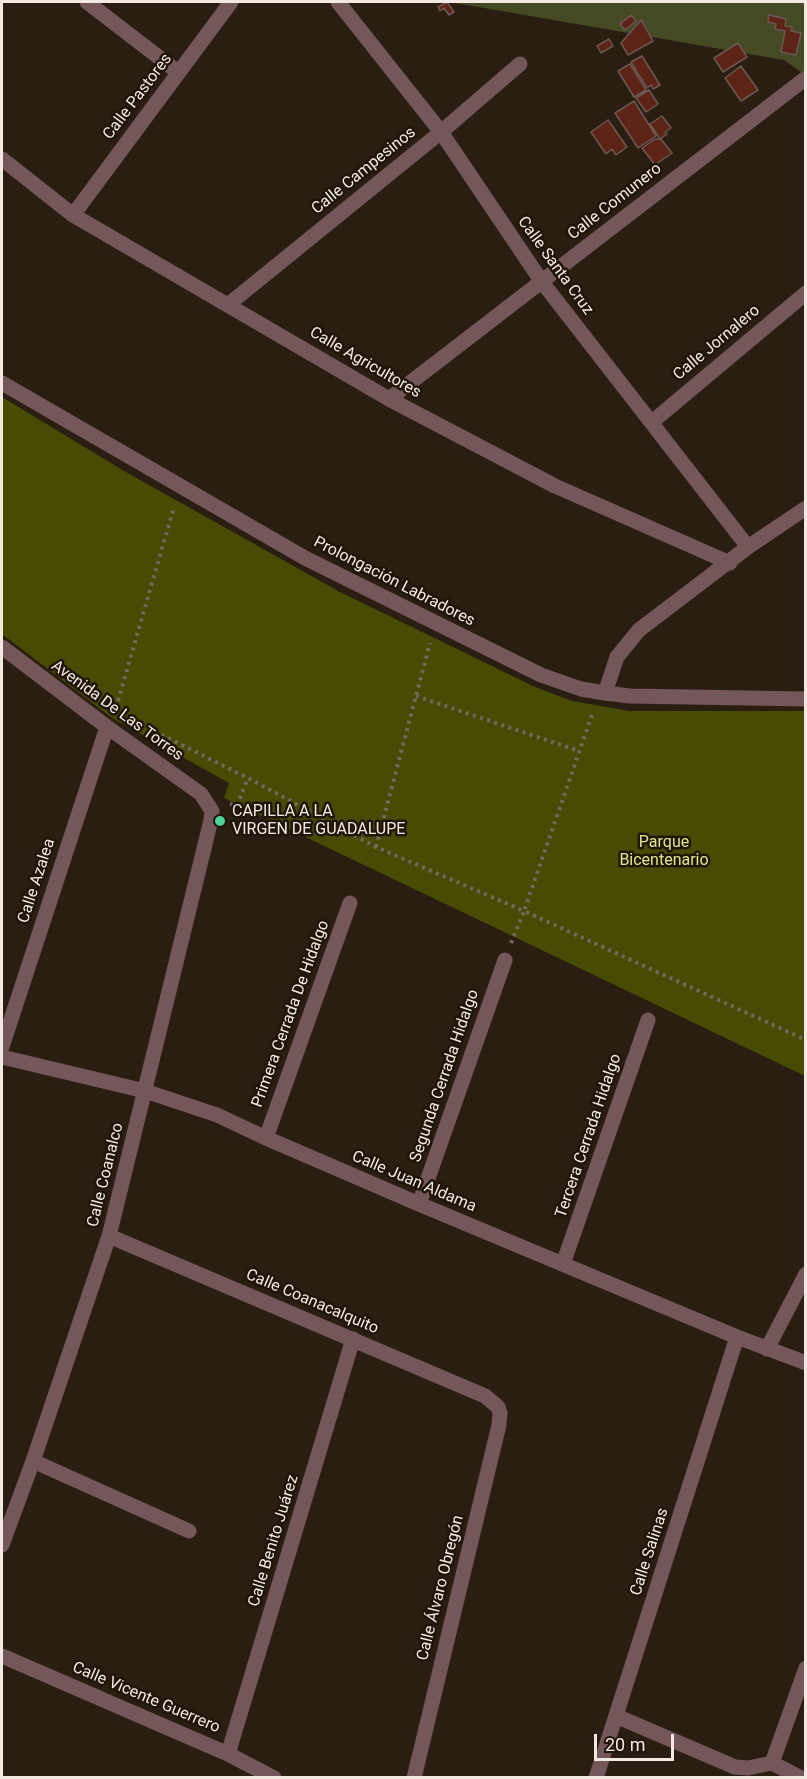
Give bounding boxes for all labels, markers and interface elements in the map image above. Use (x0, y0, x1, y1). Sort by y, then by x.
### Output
street label: Calle Pastores (99, 50, 177, 144)
street label: Calle Campesinos (308, 123, 420, 219)
street label: Calle Comunero (564, 160, 666, 244)
street label: Calle Santa Cruz (513, 213, 597, 319)
street label: Calle Jornalero (670, 301, 764, 385)
street label: Calle Agricultores (306, 323, 424, 403)
street label: Prolongación Labradores (310, 533, 478, 631)
street label: Avenida De Las Torres (47, 657, 187, 765)
place label: CAPILLA A LA VIRGEN DE GUADALUPE (232, 802, 405, 840)
marker: CAPILLA A LA VIRGEN DE GUADALUPE (213, 814, 227, 828)
park label: Parque Bicentenario (619, 833, 709, 871)
street label: Calle Azalea (14, 836, 60, 926)
street label: Primera Cerrada De Hidalgo (248, 918, 334, 1110)
street label: Segunda Cerrada Hidalgo (406, 987, 484, 1165)
street label: Tercera Cerrada Hidalgo (552, 1052, 626, 1220)
street label: Calle Coanalco (84, 1121, 128, 1229)
street label: Calle Juan Aldama (349, 1147, 479, 1217)
street label: Calle Coanacalquito (243, 1265, 381, 1339)
street label: Calle Benito Juárez (245, 1473, 303, 1609)
street label: Calle Salinas (627, 1506, 673, 1598)
street label: Calle Álvaro Obregón (414, 1513, 468, 1663)
street label: Calle Vicente Guerrero (69, 1658, 223, 1738)
scale bar (597, 1722, 676, 1760)
text: 20 m (605, 1734, 645, 1755)

